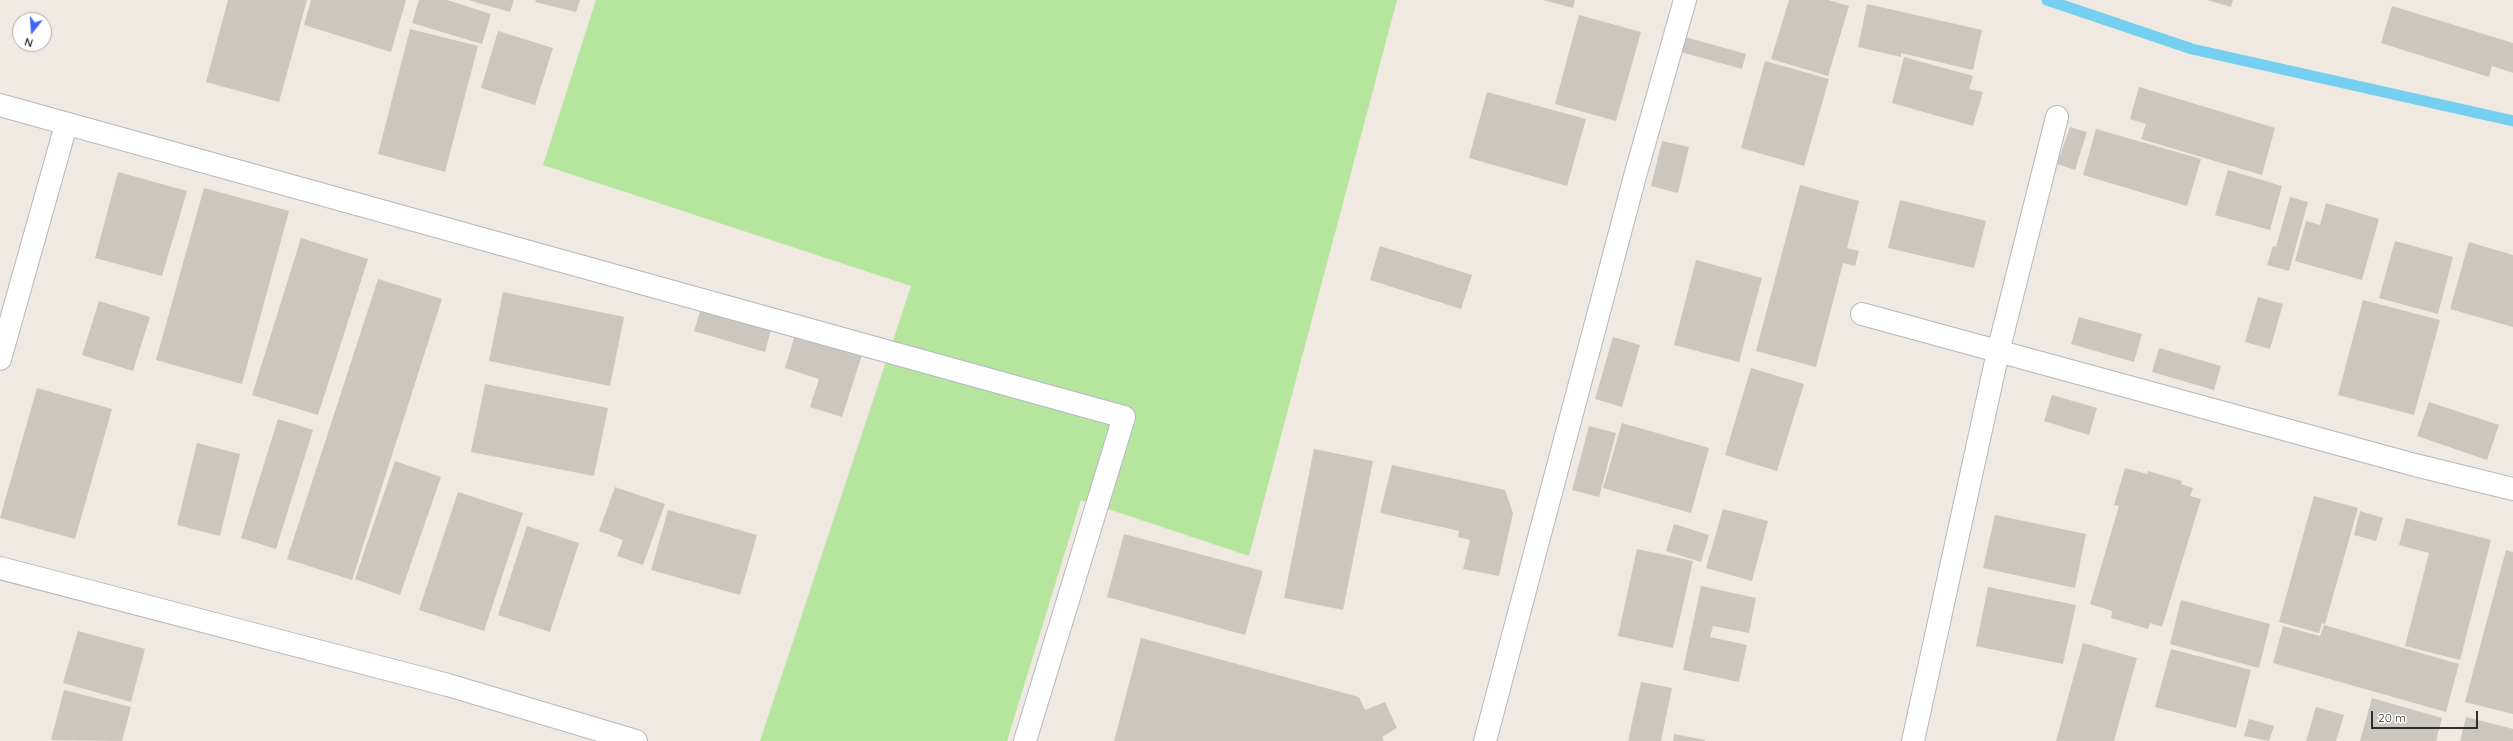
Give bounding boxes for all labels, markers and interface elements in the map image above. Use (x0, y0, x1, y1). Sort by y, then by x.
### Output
north arrow (12, 12, 52, 52)
text: N (23, 35, 35, 50)
scale bar (2373, 703, 2480, 729)
text: 20 m (2378, 710, 2406, 725)

